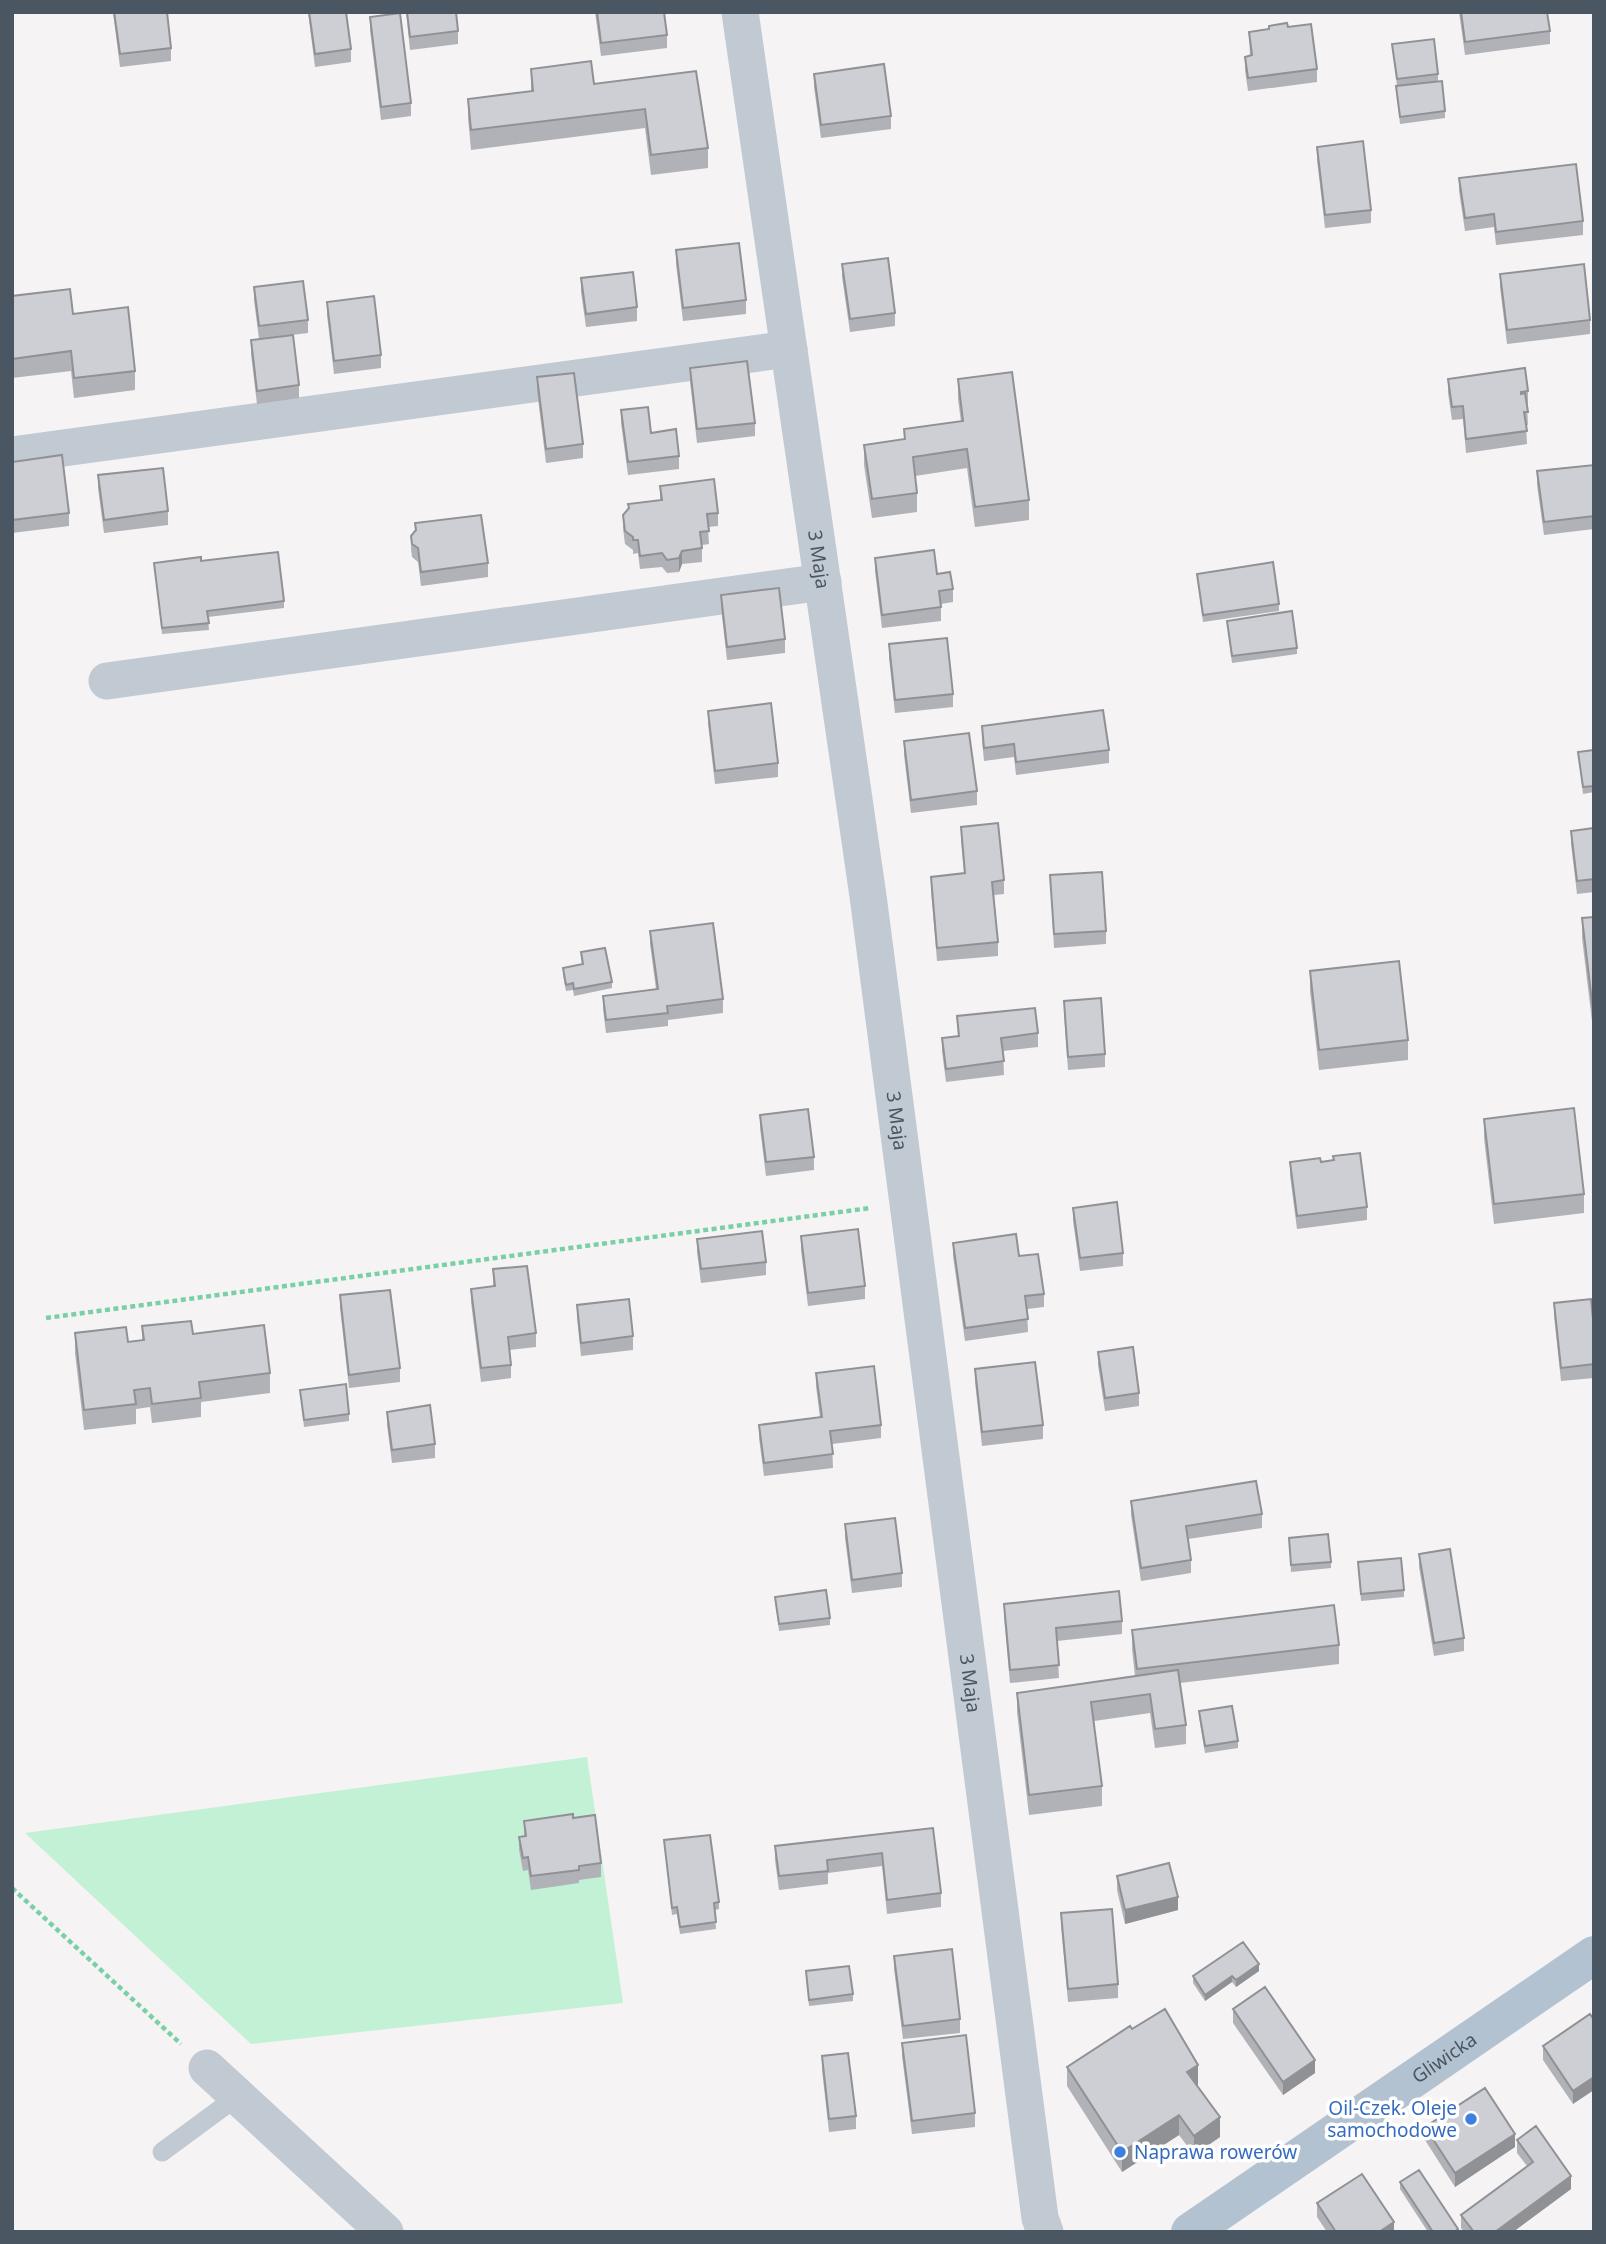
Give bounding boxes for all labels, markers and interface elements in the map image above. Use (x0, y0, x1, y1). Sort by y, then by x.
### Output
street label: 3 Maja (802, 528, 836, 591)
street label: 3 Maja (881, 1090, 914, 1152)
street label: 3 Maja (954, 1652, 987, 1714)
street label: Gliwicka (1406, 2026, 1482, 2089)
place label: Oil-Czek. Oleje samochodowe (1327, 2095, 1457, 2143)
marker: Oil-Czek. Oleje samochodowe (1463, 2111, 1479, 2127)
place label: Naprawa rowerów (1134, 2139, 1297, 2165)
marker: Naprawa rowerów (1112, 2144, 1128, 2160)

